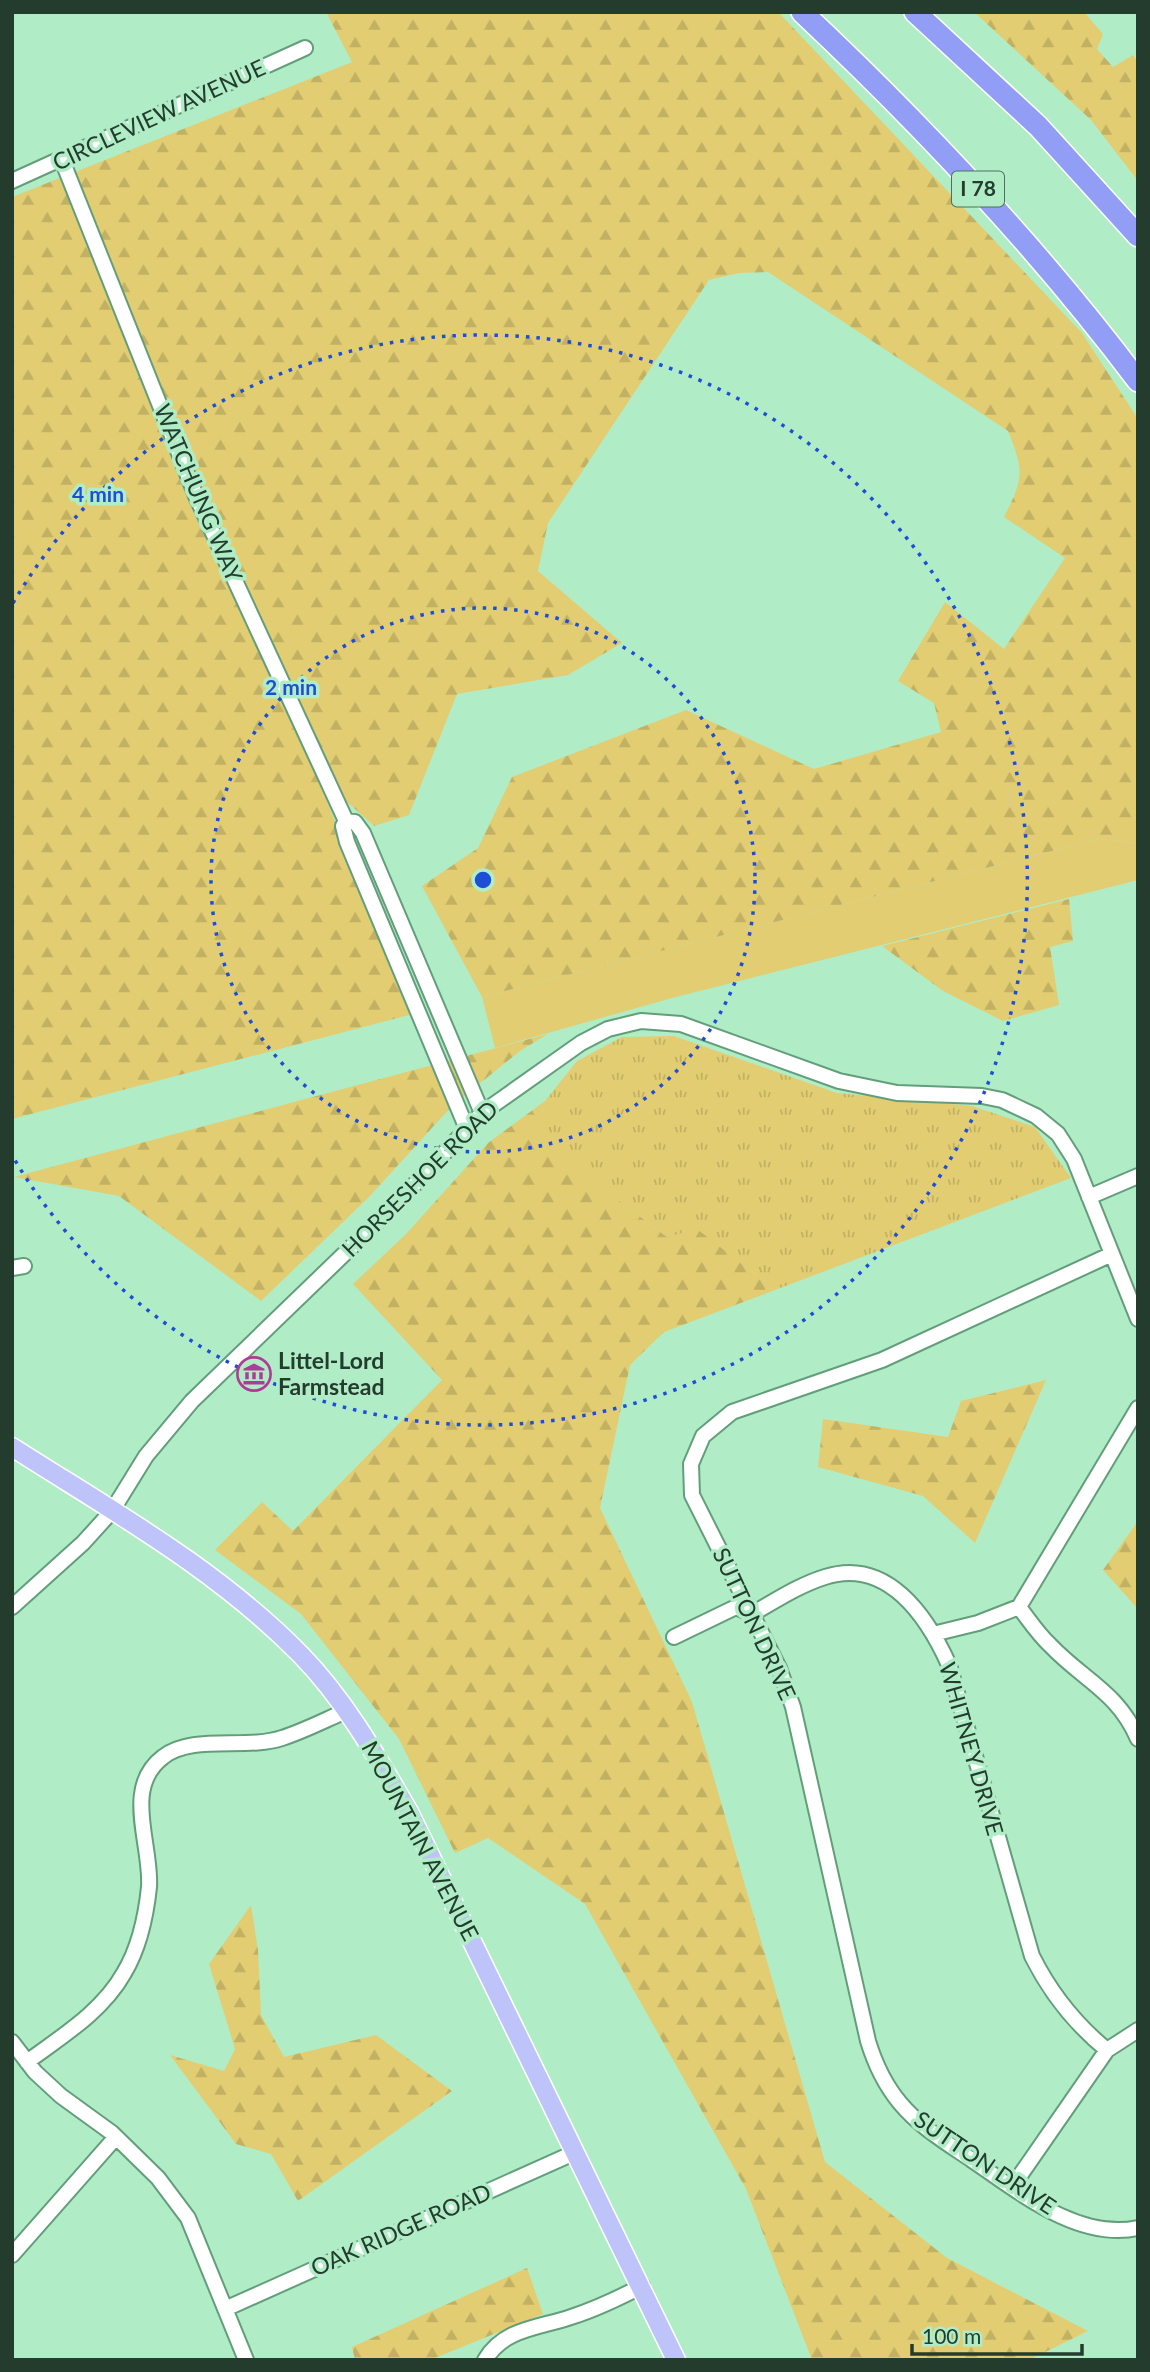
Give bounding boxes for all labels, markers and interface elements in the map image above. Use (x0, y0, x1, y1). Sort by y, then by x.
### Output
street label: CIRCLEVIEW AVENUE (48, 53, 269, 176)
road number: I 78 (952, 172, 1004, 206)
street label: WATCHUNG WAY (149, 399, 249, 586)
text: 4 min (72, 481, 124, 506)
text: 2 min (265, 674, 317, 699)
centre of rings (471, 868, 495, 892)
street label: HORSESHOE ROAD (335, 1094, 503, 1262)
place label: Littel-Lord Farmstead (278, 1346, 385, 1400)
museum icon: Littel-Lord Farmstead (235, 1355, 273, 1393)
street label: SUTTON DRIVE (707, 1543, 802, 1704)
street label: WHITNEY DRIVE (934, 1659, 1010, 1839)
street label: MOUNTAIN AVENUE (356, 1736, 485, 1945)
street label: SUTTON DRIVE (909, 2104, 1062, 2220)
street label: OAK RIDGE ROAD (306, 2177, 495, 2281)
scale bar (912, 2312, 1082, 2356)
text: 100 m (922, 2323, 981, 2348)

